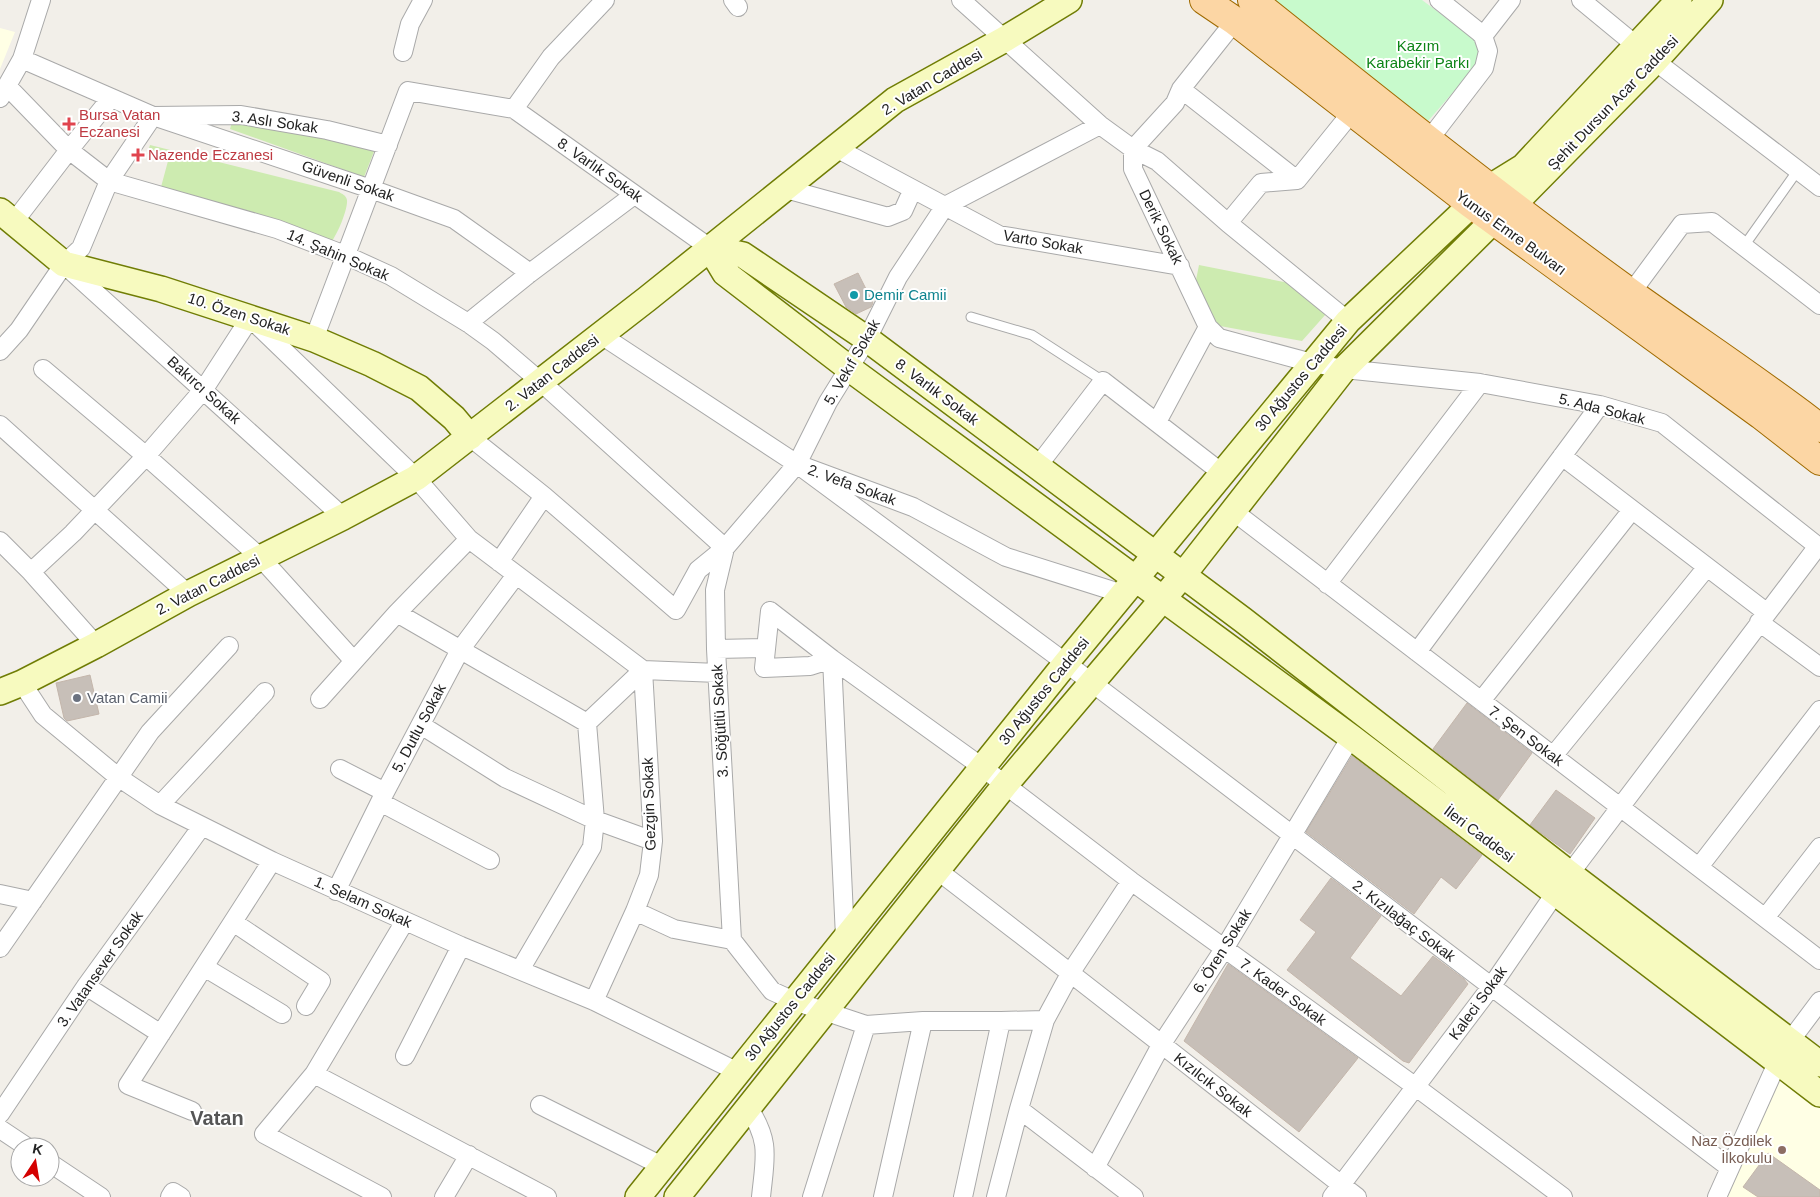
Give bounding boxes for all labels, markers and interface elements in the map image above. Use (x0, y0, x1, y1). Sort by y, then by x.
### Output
street label: Şehit Dursun Acar Caddesi (1544, 32, 1681, 173)
park label: Kazım Karabekir Parkı (1366, 37, 1470, 71)
street label: 2. Vatan Caddesi (879, 45, 985, 118)
place label: Bursa Vatan Eczanesi (79, 106, 160, 140)
street label: 3. Aslı Sokak (231, 107, 320, 136)
marker: Bursa Vatan Eczanesi (63, 118, 75, 130)
street label: 8. Varlık Sokak (555, 134, 646, 205)
place label: Nazende Eczanesi (148, 146, 273, 163)
marker: Nazende Eczanesi (132, 149, 144, 161)
street label: Güvenli Sokak (300, 157, 397, 204)
street label: Derik Sokak (1136, 187, 1187, 267)
street label: Yunus Emre Bulvarı (1453, 187, 1570, 278)
street label: 14. Şahin Sokak (285, 225, 392, 284)
street label: Varto Sokak (1002, 226, 1085, 257)
place label: Demir Camii (864, 286, 947, 303)
street label: 10. Özen Sokak (186, 289, 293, 338)
marker: Demir Camii (848, 289, 860, 301)
street label: 5. Vekıf Sokak (820, 316, 883, 408)
street label: 30 Ağustos Caddesi (1251, 321, 1350, 434)
street label: 2. Vatan Caddesi (502, 331, 602, 414)
street label: Bakırcı Sokak (164, 352, 245, 427)
street label: 8. Varlık Sokak (892, 355, 983, 429)
street label: 5. Ada Sokak (1557, 390, 1648, 428)
street label: 2. Vefa Sokak (806, 461, 899, 509)
street label: 2. Vatan Caddesi (153, 551, 262, 618)
street label: 30 Ağustos Caddesi (995, 633, 1092, 748)
street label: 3. Söğütlü Sokak (708, 663, 731, 778)
street label: 5. Dutlu Sokak (388, 680, 449, 775)
place label: Vatan Camii (87, 689, 168, 706)
marker: Vatan Camii (71, 692, 83, 704)
street label: 7. Şen Sokak (1486, 702, 1567, 770)
street label: Gezgin Sokak (638, 757, 659, 851)
street label: İleri Caddesi (1441, 802, 1518, 865)
street label: 1. Selam Sokak (312, 872, 415, 931)
street label: 2. Kızılağaç Sokak (1350, 876, 1459, 965)
street label: 6. Ören Sokak (1189, 905, 1254, 996)
street label: 3. Vatansever Sokak (53, 907, 146, 1030)
street label: 30 Ağustos Caddesi (741, 949, 838, 1064)
street label: 7. Kader Sokak (1237, 955, 1330, 1029)
street label: Kaleci Sokak (1445, 962, 1510, 1043)
street label: Kızılcık Sokak (1171, 1049, 1256, 1121)
district label: Vatan (190, 1107, 244, 1129)
place label: Naz Özdilek İlkokulu (1691, 1132, 1773, 1166)
north arrow (10, 1137, 60, 1187)
text: K (31, 1140, 44, 1158)
marker: Naz Özdilek İlkokulu (1776, 1144, 1788, 1156)

